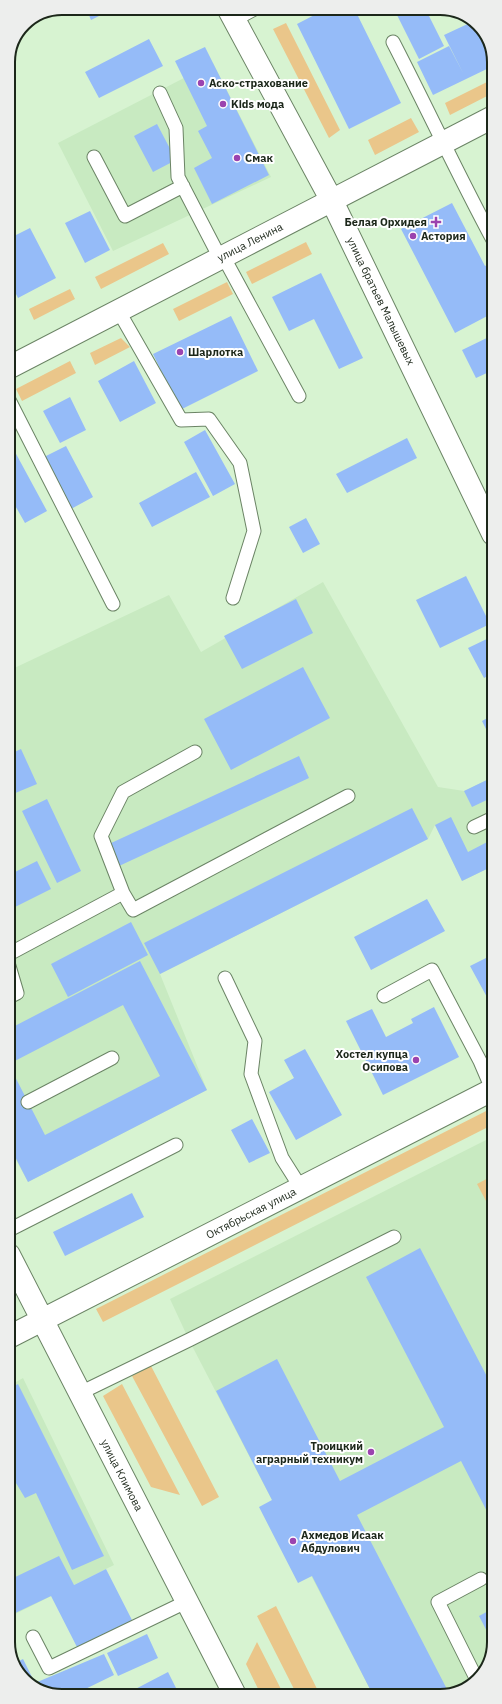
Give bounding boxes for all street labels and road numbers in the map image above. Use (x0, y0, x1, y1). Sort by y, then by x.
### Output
street label: улица Ленина (215, 219, 285, 265)
street label: улица братьев Малышевых (344, 235, 418, 368)
street label: Октябрьская улица (204, 1184, 299, 1242)
street label: улица Климова (98, 1437, 146, 1513)

